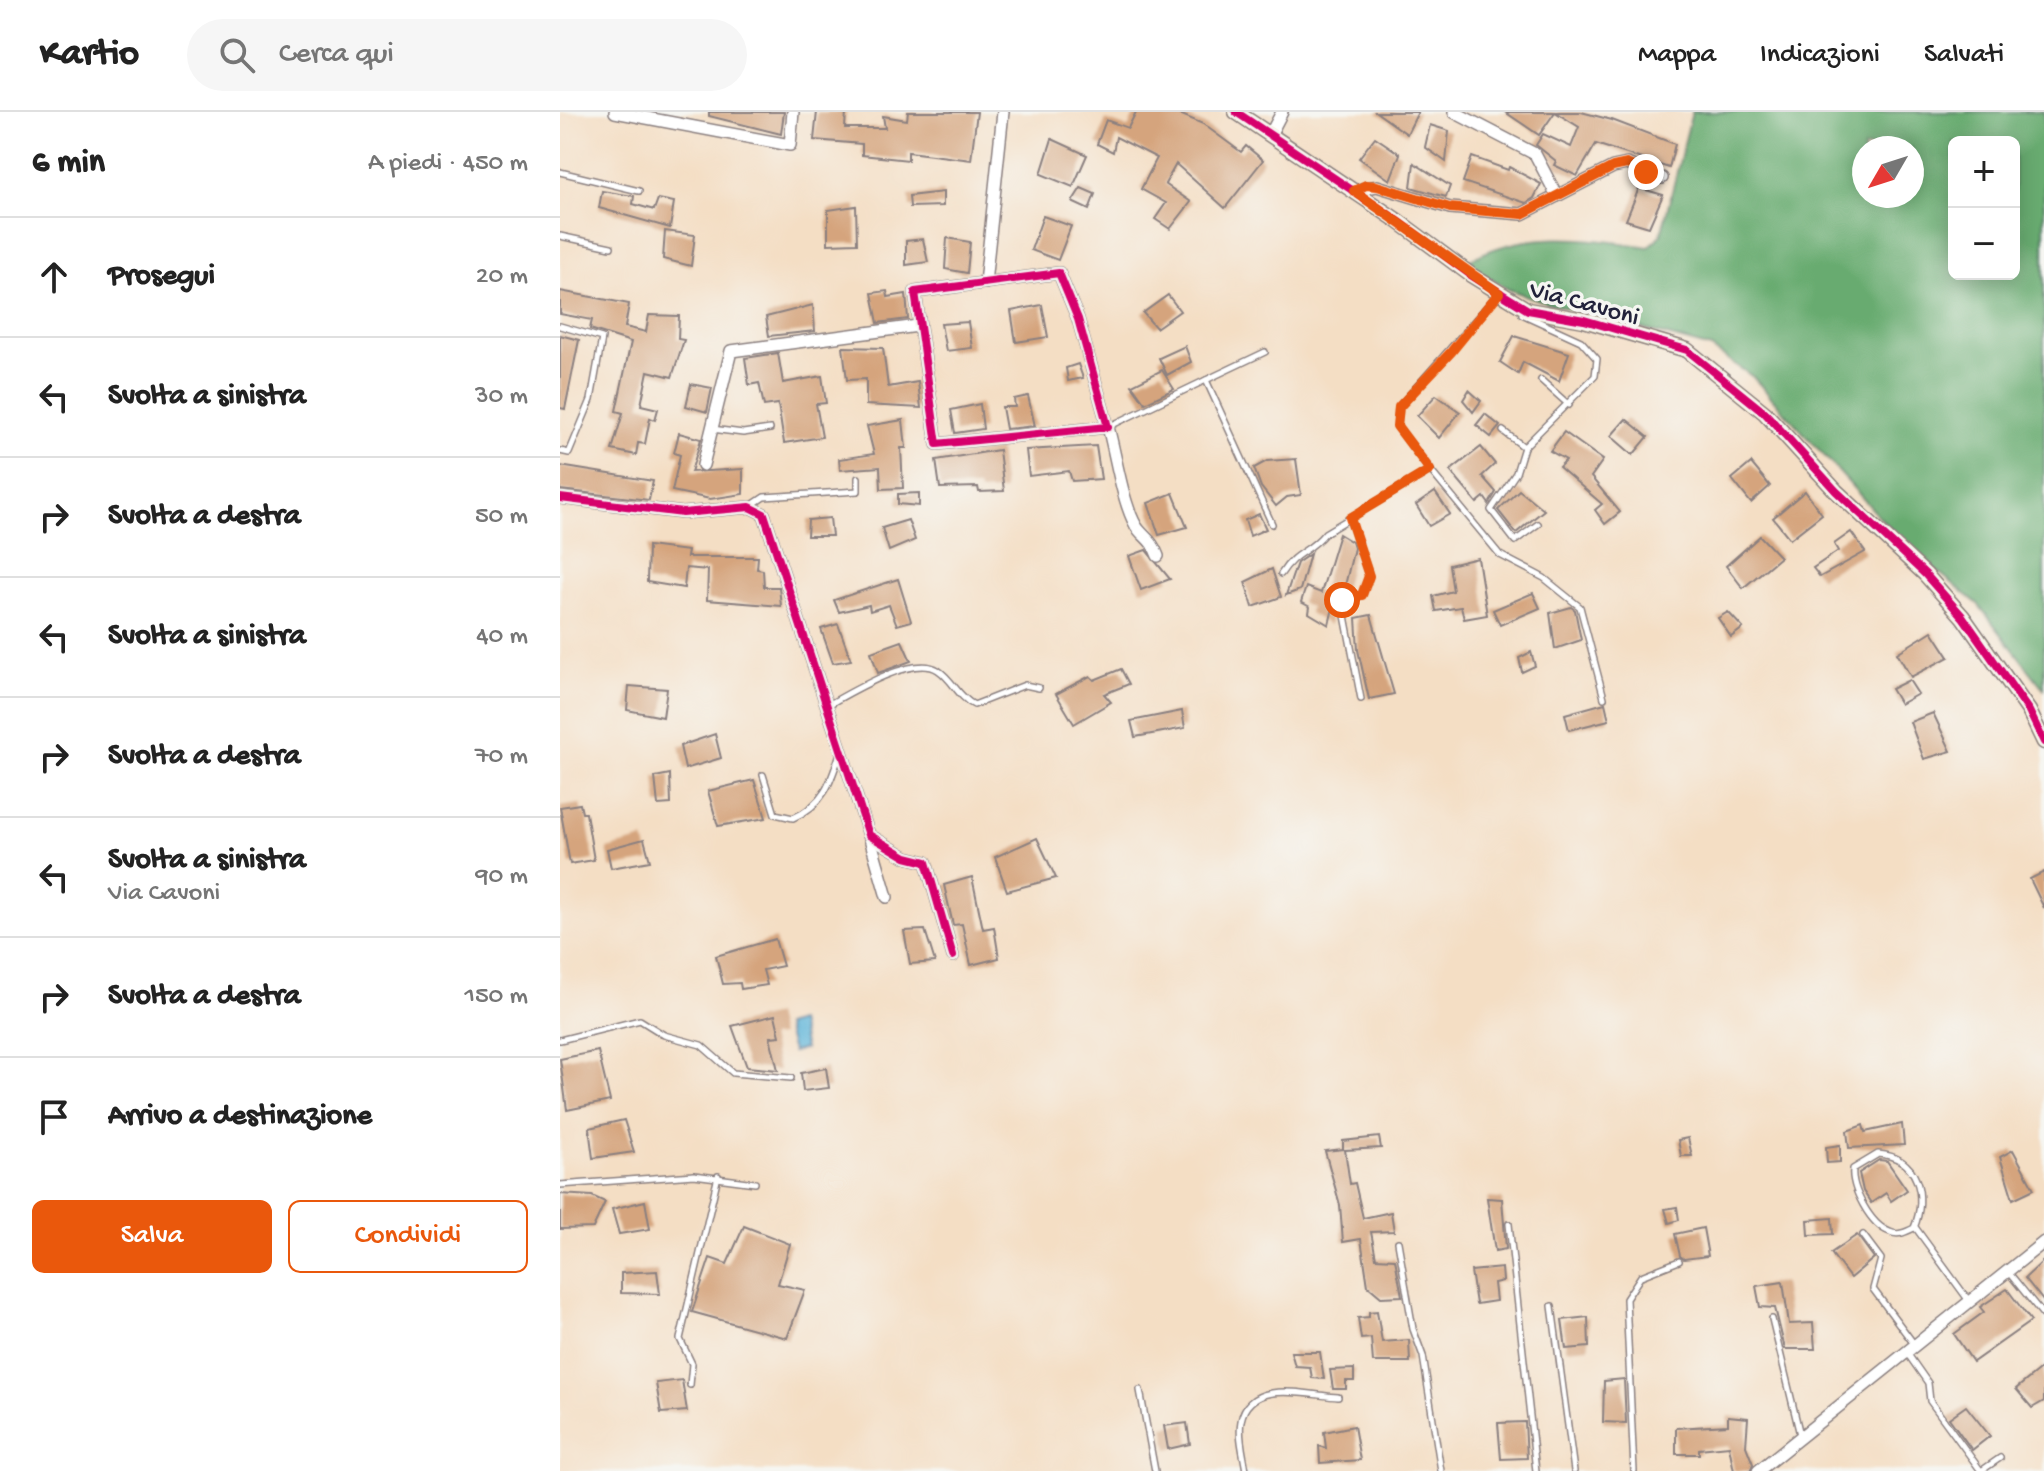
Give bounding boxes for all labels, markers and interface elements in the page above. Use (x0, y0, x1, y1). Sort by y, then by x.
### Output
search box (187, 19, 747, 91)
text: Kartio (40, 33, 139, 77)
icon: search (215, 33, 259, 77)
text: Cerca qui (279, 38, 394, 73)
text: Mappa (1638, 39, 1716, 72)
text: Indicazioni (1760, 39, 1880, 72)
text: Salvati (1924, 39, 2004, 72)
north arrow (1852, 136, 1924, 208)
map controls (1948, 136, 2020, 280)
button: + (1948, 136, 2020, 208)
text: 6 min (32, 144, 105, 184)
text: A piedi · 450 m (368, 149, 528, 180)
route end (1628, 154, 1664, 190)
button: − (1948, 208, 2020, 280)
icon: ahead (32, 255, 76, 299)
text: Prosegui (108, 260, 215, 295)
text: 20 m (476, 262, 528, 293)
street label: Via Cavoni (1525, 276, 1642, 335)
icon: left (32, 375, 76, 419)
text: Svolta a sinistra (108, 380, 306, 415)
text: 30 m (475, 382, 528, 413)
icon: right (32, 495, 76, 539)
text: Svolta a destra (108, 500, 301, 535)
text: 50 m (475, 502, 528, 533)
route start (1324, 582, 1360, 618)
icon: left (32, 615, 76, 659)
text: Svolta a sinistra (108, 620, 306, 655)
text: 40 m (476, 622, 528, 653)
icon: right (32, 735, 76, 779)
text: Svolta a destra (108, 740, 301, 775)
text: 70 m (475, 742, 528, 773)
text: Svolta a sinistra (108, 844, 306, 879)
icon: left (32, 855, 76, 899)
text: 90 m (476, 862, 528, 893)
text: Via Cavoni (108, 879, 220, 910)
icon: right (32, 975, 76, 1019)
text: Svolta a destra (108, 980, 301, 1015)
text: 150 m (464, 982, 528, 1013)
icon: arrive (32, 1095, 76, 1139)
text: Arrivo a destinazione (108, 1100, 372, 1135)
button: Salva (32, 1200, 272, 1273)
button: Condividi (288, 1200, 528, 1273)

